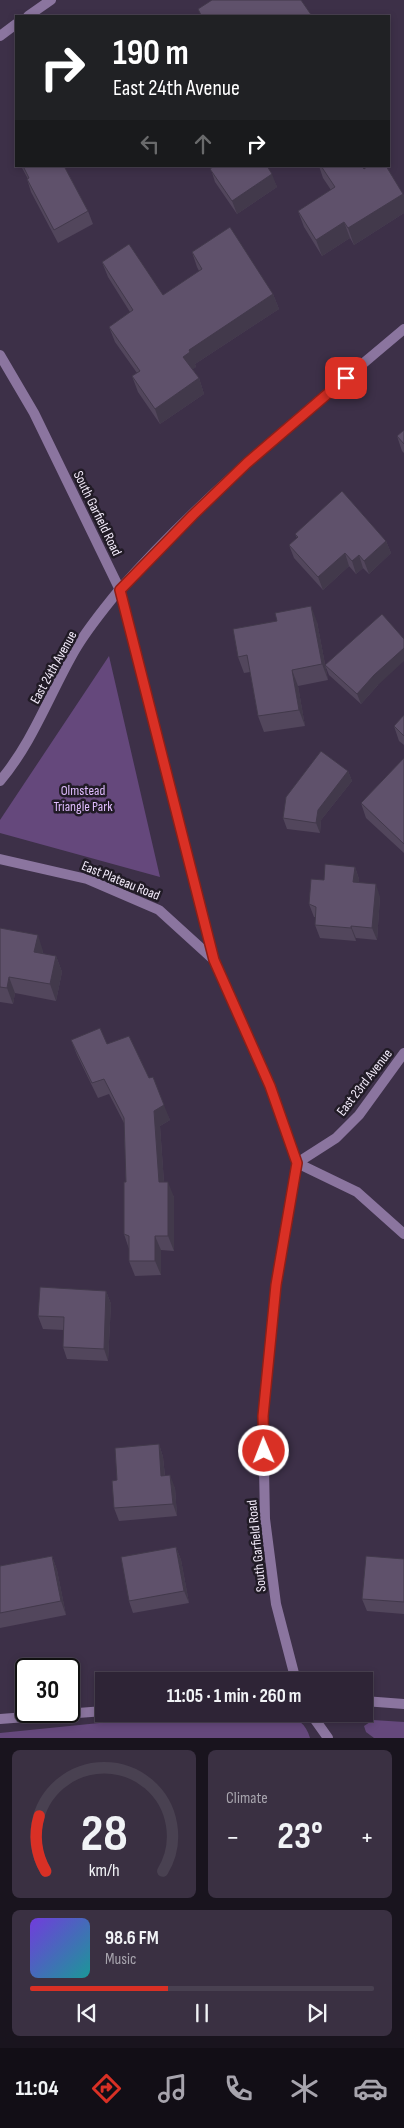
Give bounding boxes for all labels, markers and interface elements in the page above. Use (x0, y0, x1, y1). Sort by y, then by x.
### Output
text: 190 m (113, 32, 189, 75)
icon: right (30, 35, 95, 100)
text: East 24th Avenue (113, 75, 240, 102)
icon: left (136, 130, 164, 158)
icon: ahead (189, 130, 217, 158)
icon: right (242, 130, 270, 158)
pin (325, 357, 367, 399)
icon: arrive (332, 364, 360, 392)
street label: South Garfield Road (70, 468, 126, 559)
street label: East 24th Avenue (26, 628, 80, 707)
park label: Olmstead Triangle Park (53, 782, 113, 815)
street label: East Plateau Road (79, 857, 163, 904)
street label: East 23rd Avenue (333, 1045, 396, 1119)
position arrow (237, 1424, 289, 1476)
street label: South Garfield Road (243, 1499, 270, 1593)
speed limit sign: 30 (15, 1658, 80, 1723)
text: 11:05 · 1 min · 260 m (167, 1685, 301, 1708)
text: Climate (226, 1789, 268, 1808)
text: 28 (80, 1803, 128, 1866)
text: 23° (277, 1814, 323, 1859)
text: − (226, 1821, 240, 1854)
text: + (360, 1821, 374, 1854)
text: km/h (89, 1860, 119, 1881)
text: 98.6 FM (105, 1927, 159, 1950)
text: Music (105, 1950, 136, 1969)
icon: previous (73, 1999, 101, 2027)
icon: pause (188, 1999, 216, 2027)
icon: next (303, 1999, 331, 2027)
icon: directions (89, 2071, 124, 2106)
icon: music (155, 2071, 190, 2106)
icon: phone (221, 2071, 256, 2106)
icon: climate (287, 2071, 322, 2106)
icon: car (353, 2071, 388, 2106)
text: 11:04 (16, 2075, 58, 2102)

